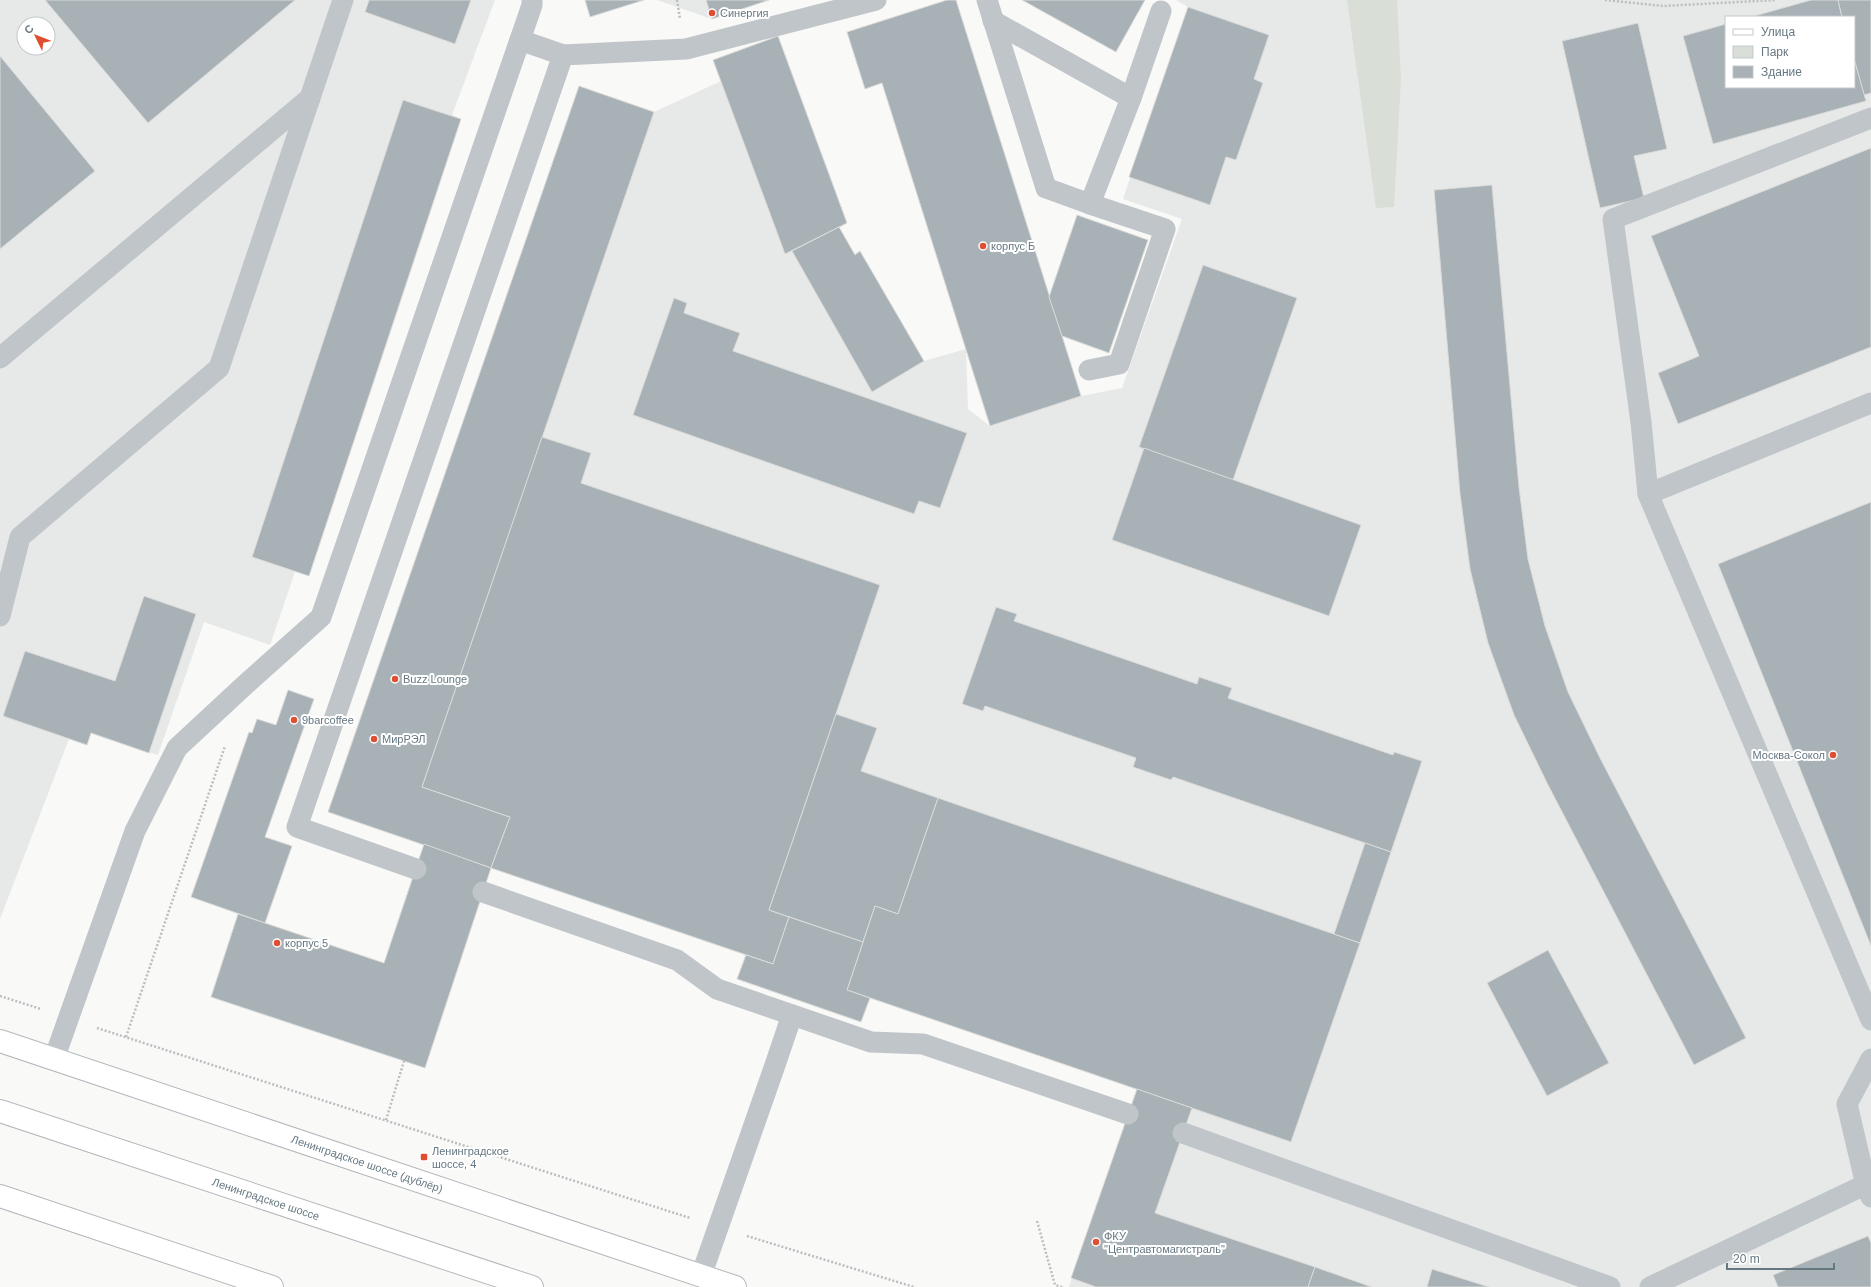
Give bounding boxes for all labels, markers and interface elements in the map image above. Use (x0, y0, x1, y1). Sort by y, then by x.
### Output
place label: Синергия (720, 7, 769, 19)
marker: Синергия (707, 8, 717, 18)
north arrow (16, 16, 56, 56)
legend (1725, 16, 1855, 88)
text: С (22, 22, 36, 36)
text: Улица (1761, 25, 1795, 39)
text: Парк (1761, 45, 1789, 59)
text: Здание (1761, 65, 1802, 79)
place label: корпус Б (991, 240, 1035, 252)
marker: корпус Б (978, 241, 988, 251)
place label: Buzz Lounge (403, 673, 467, 685)
marker: Buzz Lounge (390, 674, 400, 684)
place label: 9barcoffee (302, 714, 354, 726)
marker: 9barcoffee (289, 715, 299, 725)
place label: МирРЭЛ (382, 733, 426, 745)
marker: МирРЭЛ (369, 734, 379, 744)
place label: Москва-Сокол (1752, 749, 1825, 761)
marker: Москва-Сокол (1828, 750, 1838, 760)
place label: корпус 5 (285, 937, 328, 949)
marker: корпус 5 (272, 938, 282, 948)
street label: Ленинградское шоссе (дублёр) (290, 1133, 444, 1195)
place label: Ленинградское шоссе, 4 (432, 1145, 509, 1170)
marker: Ленинградское шоссе, 4 (419, 1152, 429, 1162)
street label: Ленинградское шоссе (211, 1176, 321, 1222)
place label: ФКУ "Центравтомагистраль" (1104, 1230, 1225, 1255)
marker: ФКУ "Центравтомагистраль" (1091, 1237, 1101, 1247)
scale bar (1727, 1245, 1834, 1271)
text: 20 m (1733, 1252, 1760, 1266)

